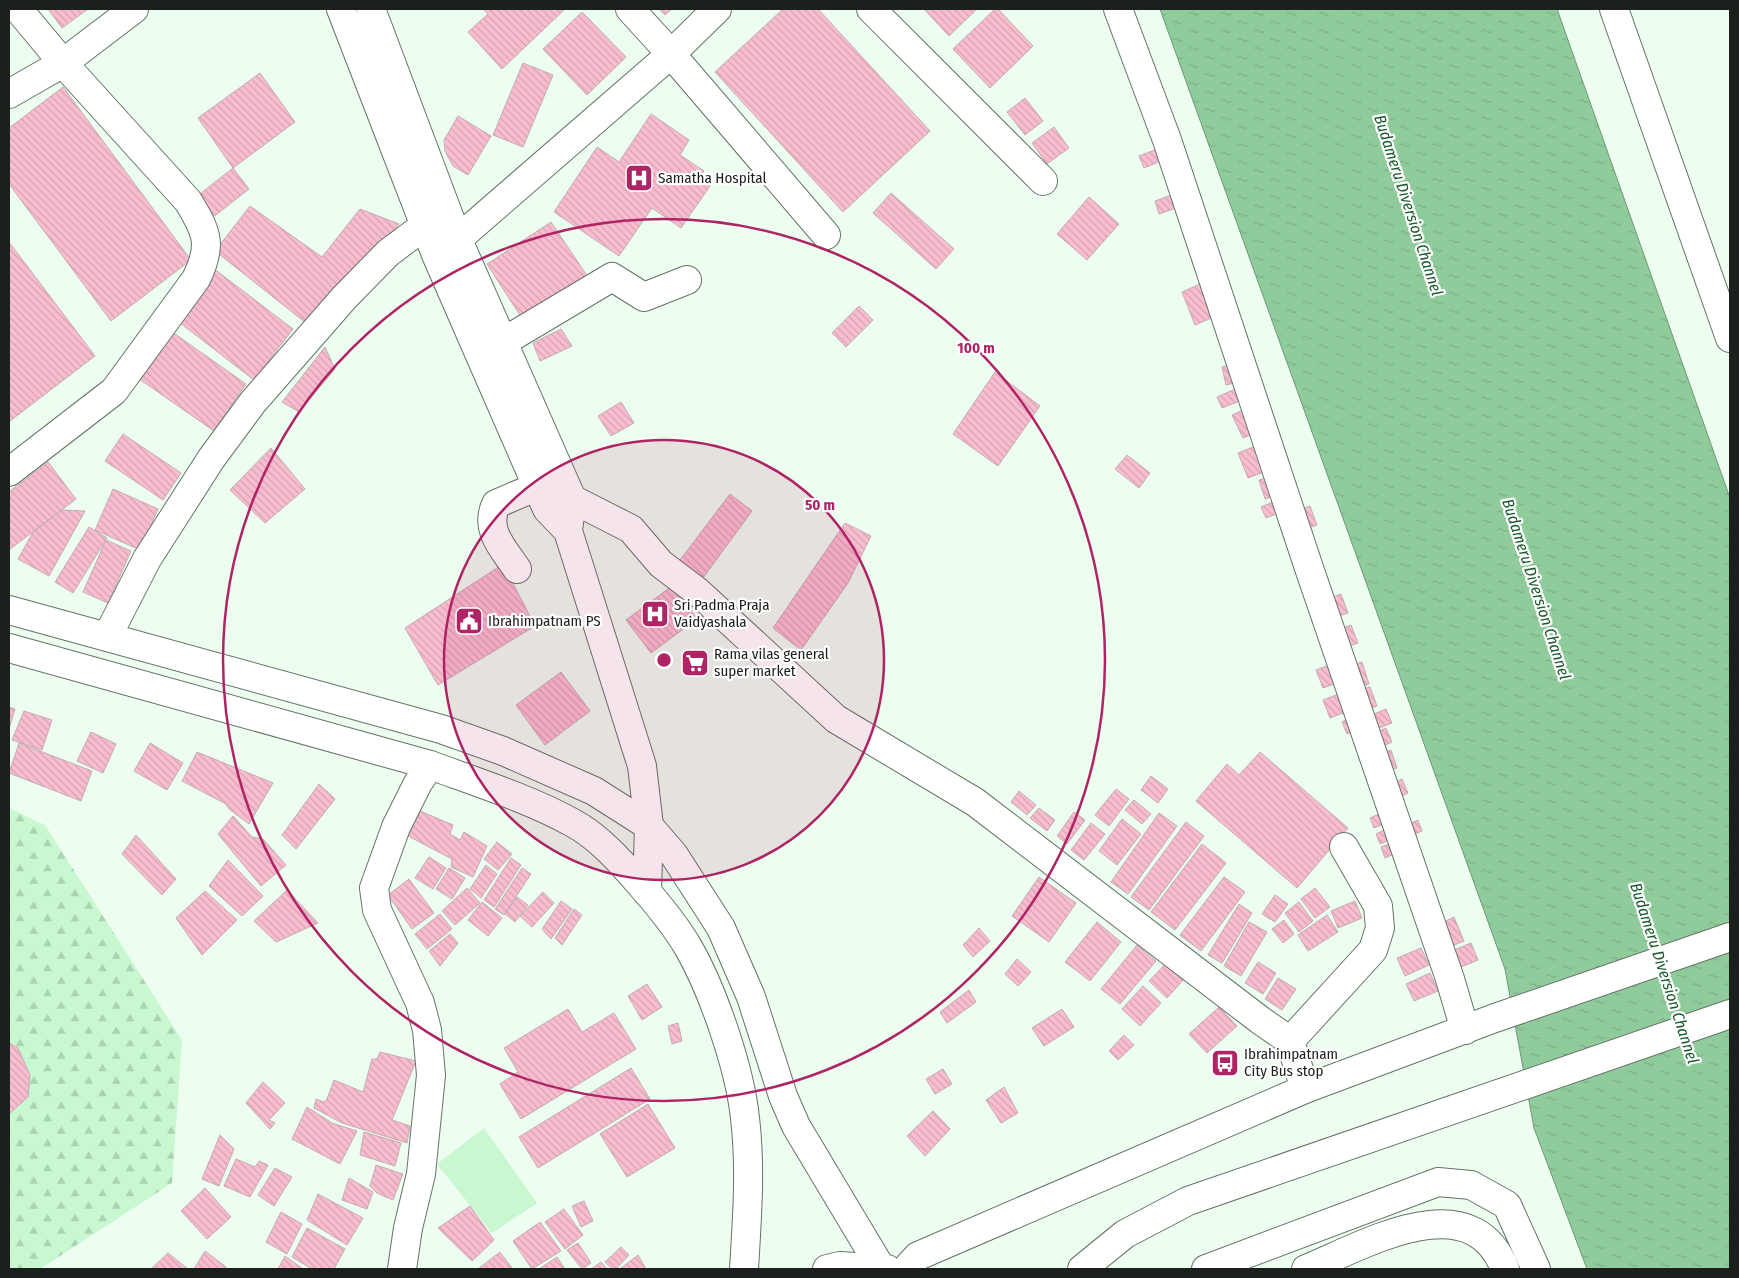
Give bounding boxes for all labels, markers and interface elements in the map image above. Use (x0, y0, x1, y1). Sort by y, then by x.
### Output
water label: Budameru Diversion Channel (1370, 112, 1447, 298)
hospital icon: Samatha Hospital (624, 163, 654, 193)
place label: Samatha Hospital (658, 169, 767, 187)
text: 100 m (957, 339, 995, 357)
text: 50 m (805, 496, 835, 514)
water label: Budameru Diversion Channel (1498, 496, 1575, 682)
place label: Sri Padma Praja Vaidyashala (674, 596, 770, 631)
hospital icon: Sri Padma Praja Vaidyashala (640, 599, 670, 629)
public building icon: Ibrahimpatnam PS (454, 606, 484, 636)
place label: Ibrahimpatnam PS (488, 612, 601, 630)
place label: Rama vilas general super market (714, 645, 829, 680)
supermarket icon: Rama vilas general super market (680, 648, 710, 678)
centre of rings (655, 651, 673, 669)
water label: Budameru Diversion Channel (1626, 880, 1703, 1066)
place label: Ibrahimpatnam City Bus stop (1244, 1045, 1338, 1080)
bus stop icon: Ibrahimpatnam City Bus stop (1210, 1048, 1240, 1078)

